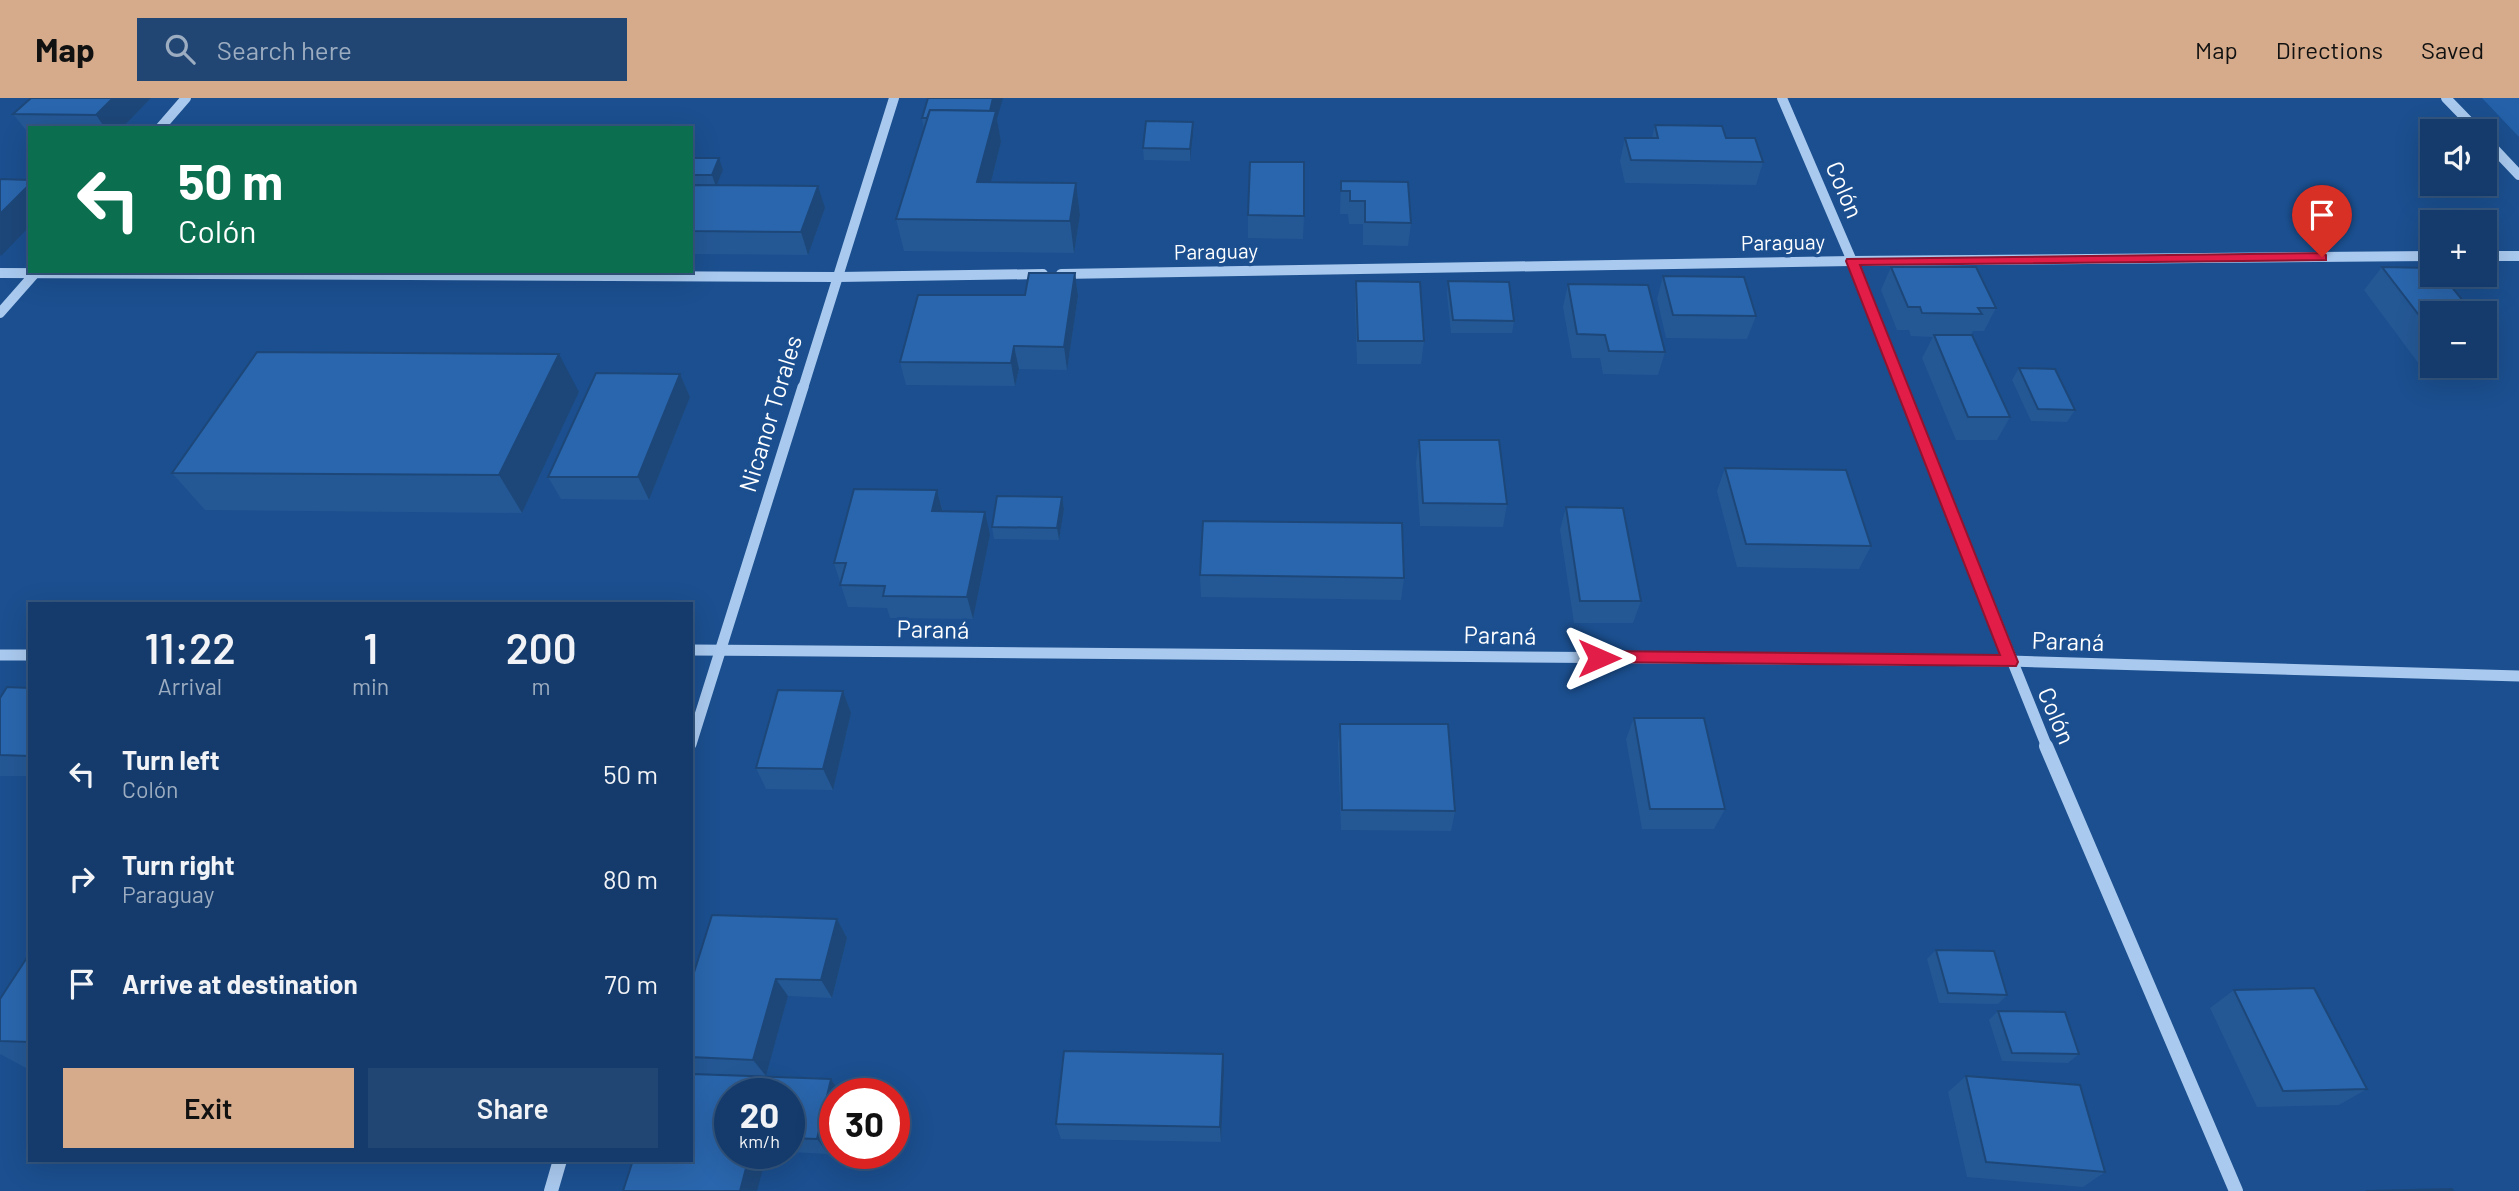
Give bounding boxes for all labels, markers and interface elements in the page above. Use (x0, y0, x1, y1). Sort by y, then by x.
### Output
search box (137, 18, 627, 81)
text: Map (35, 29, 95, 69)
icon: search (161, 30, 199, 68)
text: Search here (217, 34, 352, 65)
text: Map (2195, 35, 2238, 64)
text: Directions (2276, 35, 2383, 64)
text: Saved (2421, 35, 2484, 64)
map controls (2420, 119, 2497, 378)
button: sound (2420, 119, 2497, 196)
text: 50 m (178, 151, 283, 210)
icon: left (63, 154, 154, 245)
street label: Colón (1821, 157, 1870, 222)
pin (2292, 185, 2352, 257)
icon: arrive (2303, 196, 2341, 234)
button: + (2420, 210, 2497, 287)
text: Colón (178, 211, 257, 249)
street label: Paraguay (1741, 228, 1826, 255)
street label: Paraguay (1174, 237, 1259, 264)
button: − (2420, 301, 2497, 378)
street label: Nicanor Torales (732, 332, 807, 495)
street label: Paraná (897, 613, 970, 644)
street label: Paraná (1464, 619, 1537, 650)
position arrow (1562, 621, 1636, 695)
text: 11:22 (144, 622, 236, 672)
text: 1 (363, 622, 378, 672)
text: 200 (506, 622, 577, 672)
street label: Paraná (2031, 625, 2105, 656)
text: Arrival (158, 672, 222, 700)
text: min (352, 672, 389, 700)
text: m (532, 672, 551, 700)
street label: Colón (2033, 683, 2082, 748)
text: Turn left (122, 744, 220, 775)
icon: left (63, 755, 101, 793)
text: 50 m (603, 758, 658, 789)
text: Colón (122, 775, 179, 803)
text: Turn right (122, 849, 235, 880)
icon: right (63, 860, 101, 898)
text: 80 m (603, 863, 658, 894)
text: Paraguay (122, 880, 214, 908)
icon: arrive (63, 965, 101, 1003)
text: Arrive at destination (122, 968, 358, 999)
text: 70 m (604, 968, 658, 999)
button: Exit (63, 1068, 354, 1148)
button: Share (368, 1068, 658, 1148)
speed limit sign: 30 (819, 1078, 910, 1169)
text: 20 (740, 1093, 779, 1135)
text: km/h (739, 1130, 780, 1152)

